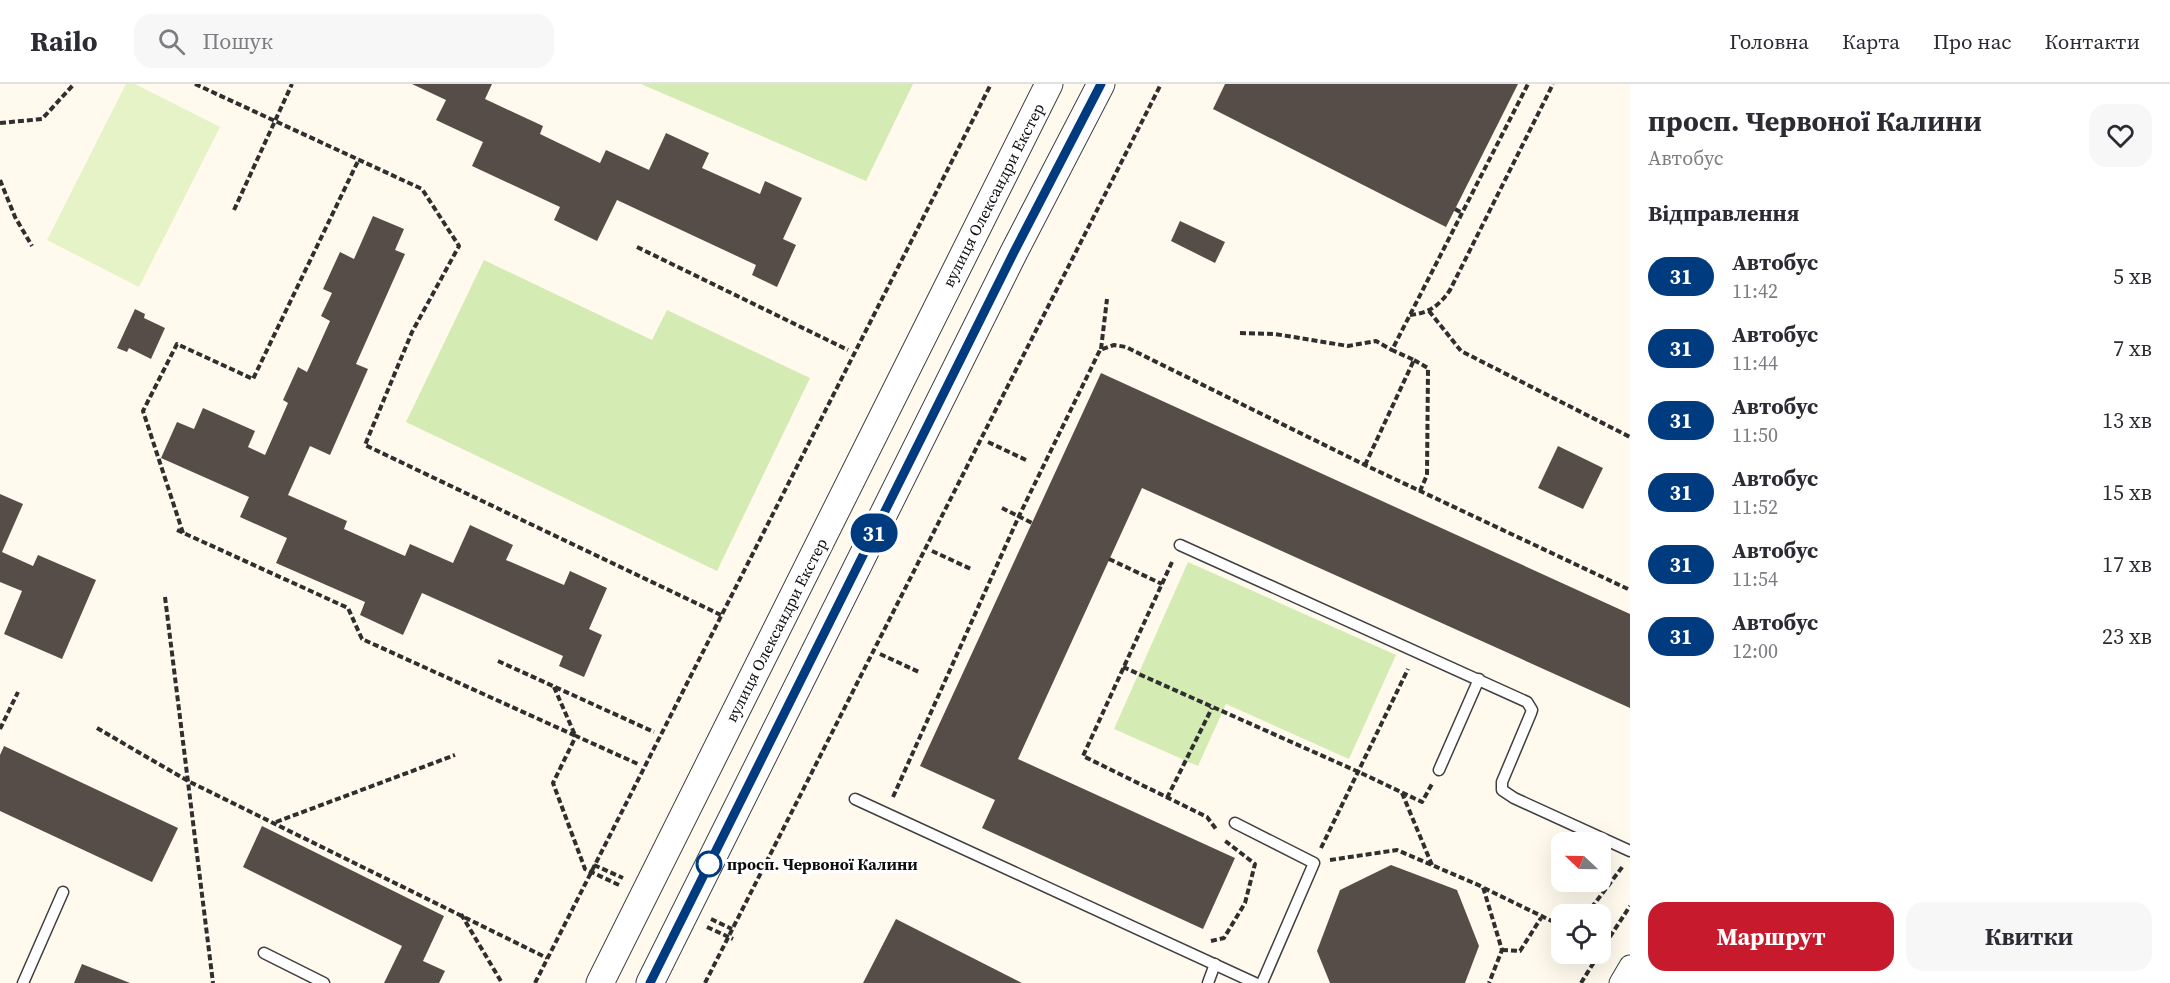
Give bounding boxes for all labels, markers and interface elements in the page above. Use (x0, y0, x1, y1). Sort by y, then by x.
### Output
search box (134, 14, 554, 68)
text: Railo (30, 22, 98, 60)
icon: search (155, 25, 188, 58)
text: Пошук (203, 26, 273, 56)
text: Головна (1729, 27, 1809, 56)
text: Карта (1842, 27, 1900, 56)
text: Про нас (1933, 27, 2012, 56)
text: Контакти (2045, 27, 2140, 56)
street label: вулиця Олександри Екстер (937, 99, 1049, 291)
text: просп. Червоної Калини (1648, 102, 1982, 140)
button: heart (2089, 104, 2152, 167)
text: Автобус (1648, 144, 1724, 172)
text: Відправлення (1648, 198, 1799, 228)
text: Автобус (1732, 247, 1818, 277)
text: 5 хв (2113, 261, 2152, 291)
text: 31 (1670, 262, 1692, 291)
text: 11:42 (1732, 277, 1778, 305)
text: Автобус (1732, 319, 1818, 349)
text: 7 хв (2113, 333, 2152, 363)
text: 31 (1670, 334, 1692, 363)
text: 11:44 (1732, 349, 1778, 377)
text: Автобус (1732, 391, 1818, 421)
text: 13 хв (2102, 405, 2152, 435)
text: 31 (1670, 406, 1692, 435)
text: 11:50 (1732, 421, 1778, 449)
text: Автобус (1732, 463, 1818, 493)
text: 15 хв (2102, 477, 2152, 507)
text: 31 (1670, 478, 1692, 507)
text: 11:52 (1732, 493, 1778, 521)
line badge: 31 (847, 514, 901, 552)
text: 31 (863, 519, 885, 548)
street label: вулиця Олександри Екстер (720, 534, 832, 726)
text: Автобус (1732, 535, 1818, 565)
text: 17 хв (2102, 549, 2152, 579)
text: 31 (1670, 550, 1692, 579)
text: 11:54 (1732, 565, 1778, 593)
text: Автобус (1732, 607, 1818, 637)
text: 23 хв (2102, 621, 2152, 651)
text: 31 (1670, 622, 1692, 651)
text: 12:00 (1732, 637, 1778, 665)
north arrow (1551, 832, 1611, 892)
map controls (1551, 832, 1611, 964)
marker: просп. Червоної Калини (696, 851, 722, 877)
place label: просп. Червоної Калини (727, 853, 918, 875)
button: Маршрут (1648, 902, 1894, 971)
button: Квитки (1906, 902, 2152, 971)
button: locate (1551, 904, 1611, 964)

